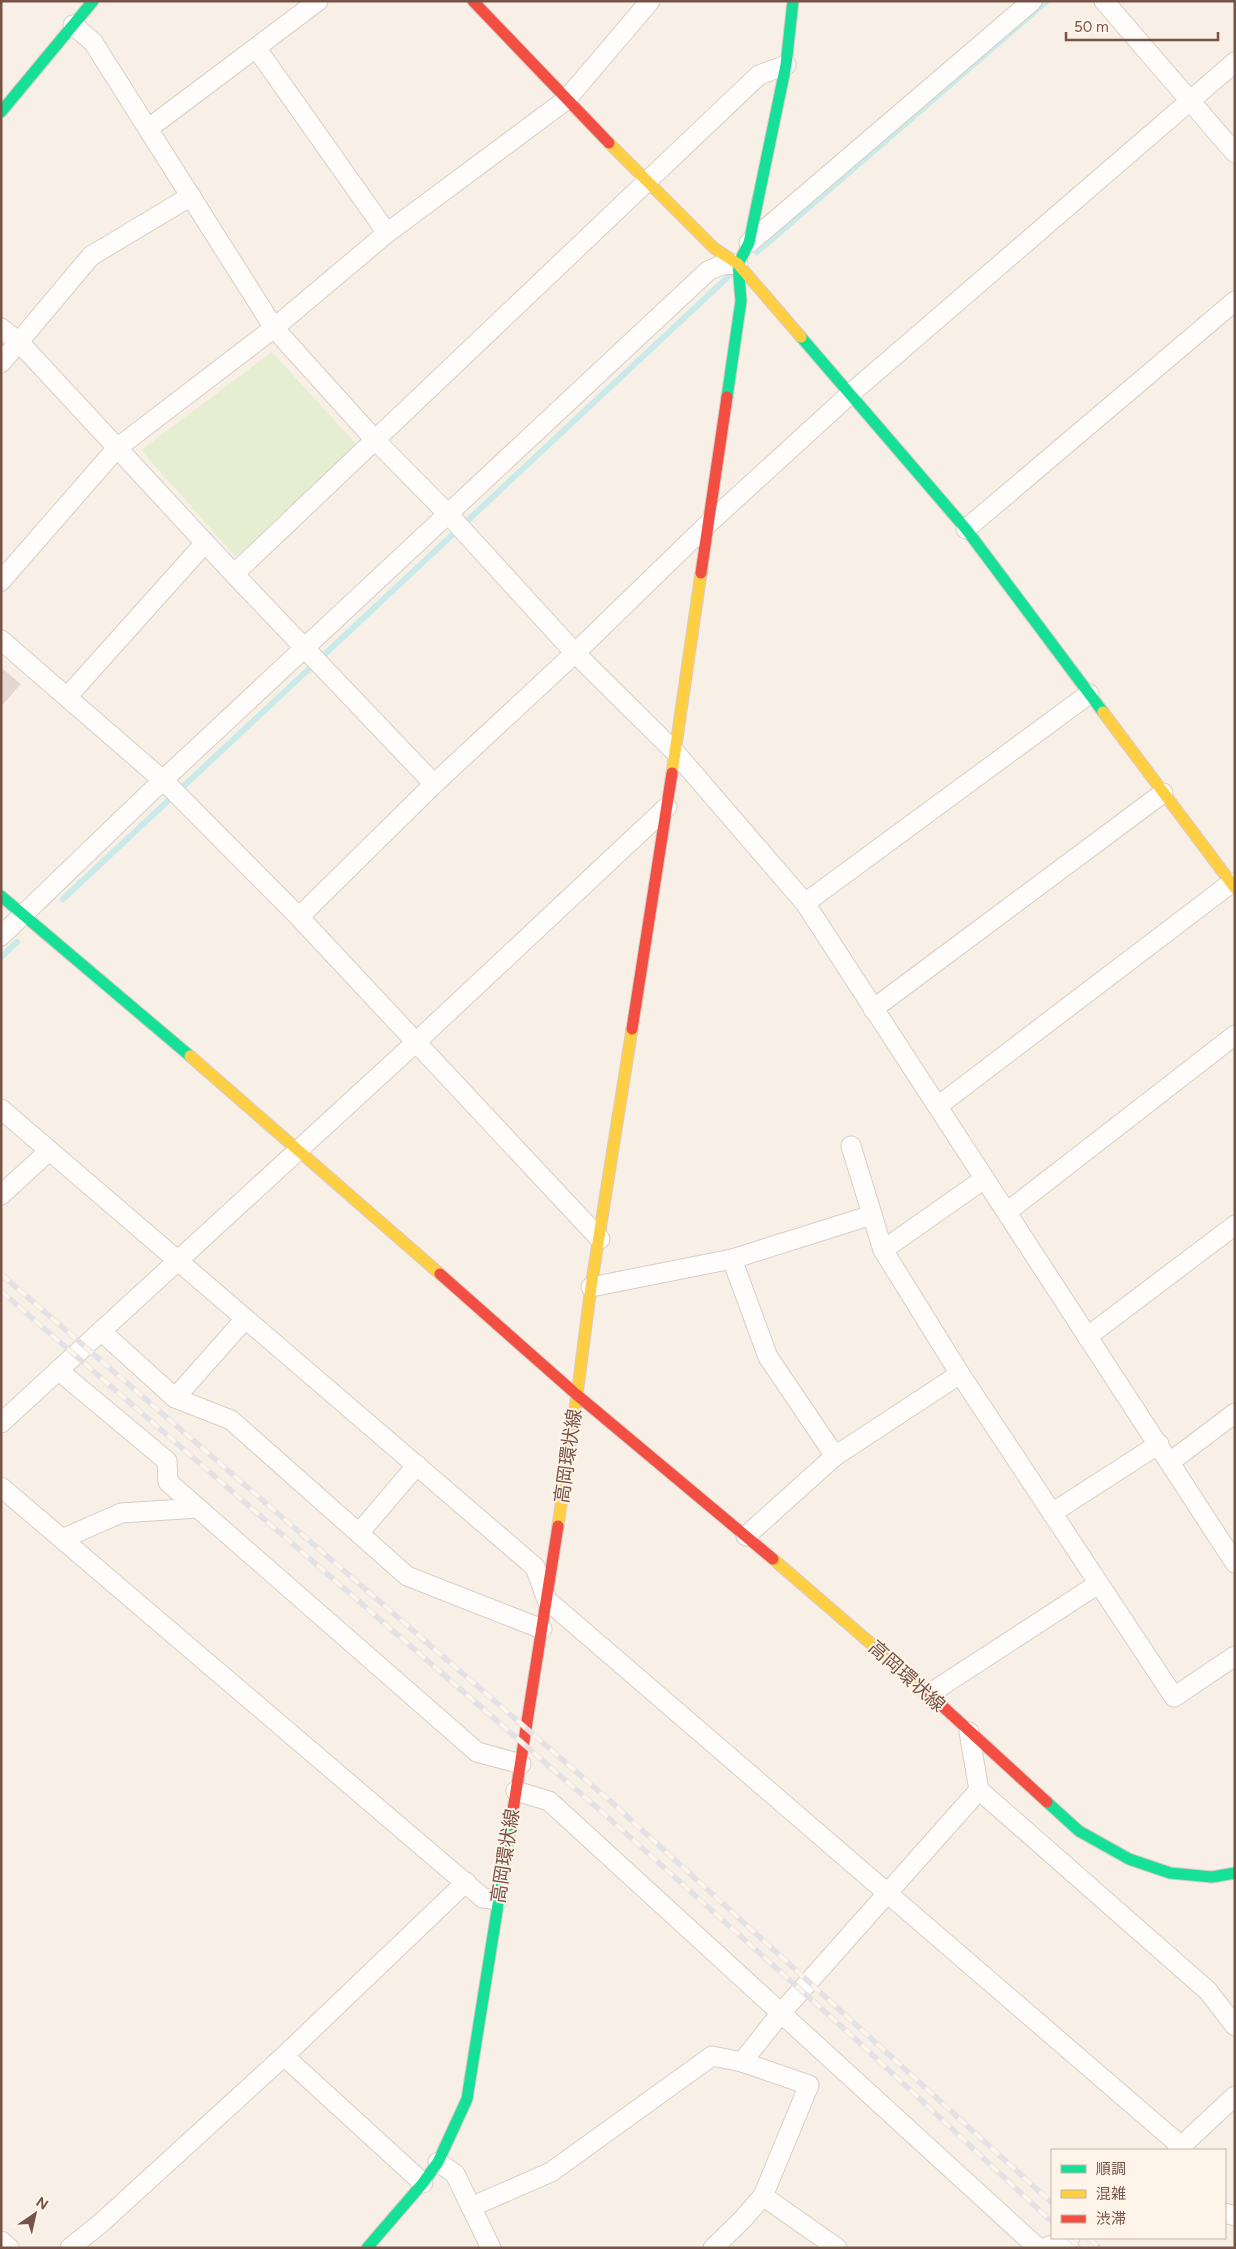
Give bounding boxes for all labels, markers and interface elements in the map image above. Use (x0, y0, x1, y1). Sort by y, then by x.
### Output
scale bar (1066, 10, 1218, 42)
text: 50 m (1074, 18, 1109, 36)
street label: 高岡環状線 (550, 1407, 586, 1505)
street label: 高岡環状線 (864, 1636, 950, 1716)
street label: 高岡環状線 (486, 1807, 524, 1905)
legend (1051, 2149, 1226, 2239)
text: 順調 (1096, 2160, 1126, 2178)
text: 混雑 (1096, 2185, 1126, 2203)
north arrow (10, 2189, 60, 2239)
text: N (33, 2194, 51, 2214)
text: 渋滞 (1096, 2210, 1126, 2228)

